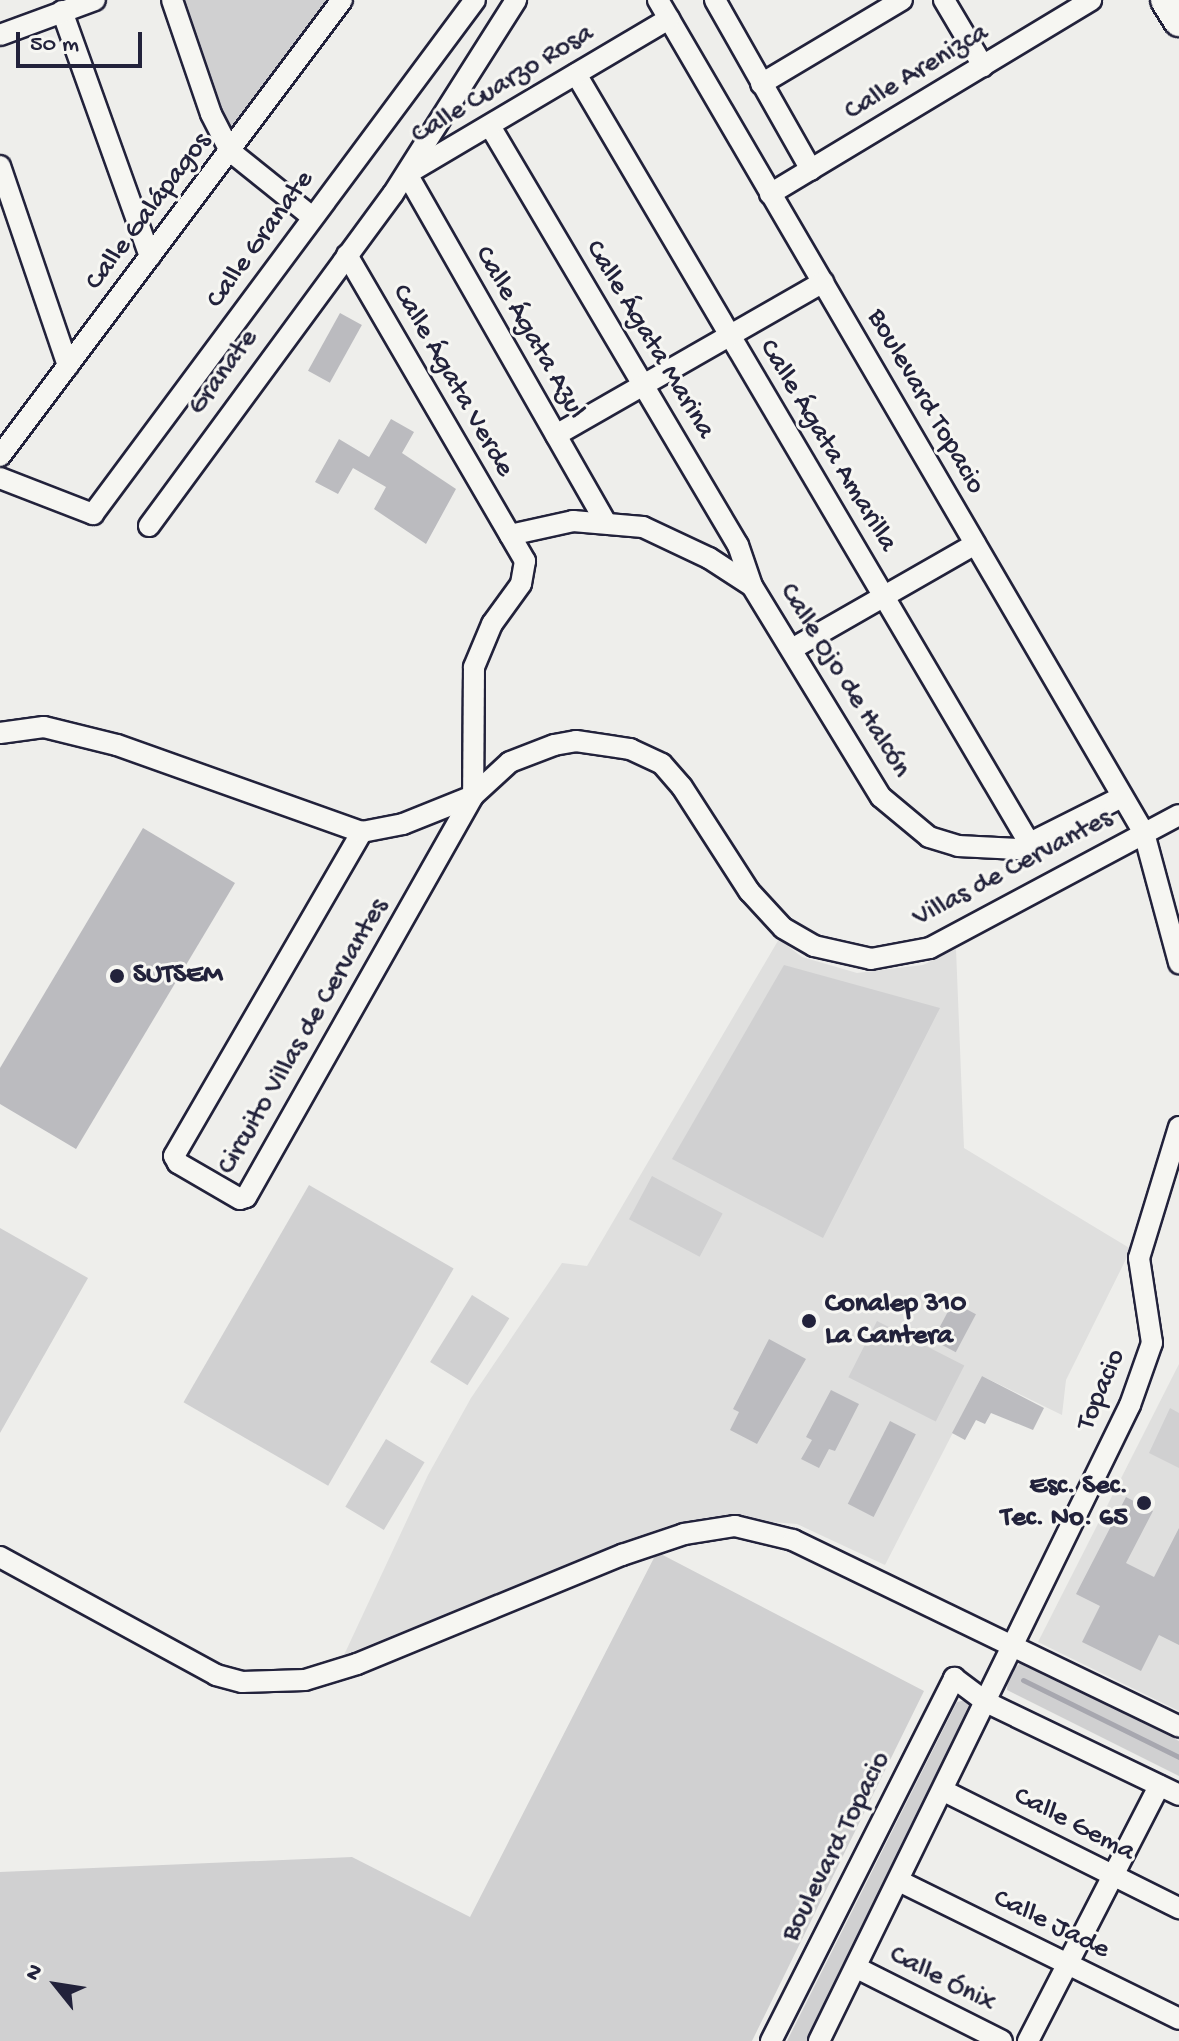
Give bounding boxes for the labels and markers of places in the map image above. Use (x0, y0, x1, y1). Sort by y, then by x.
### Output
place label: SUTSEM (133, 959, 223, 993)
marker: SUTSEM (108, 967, 126, 985)
place label: Conalep 310 La Cantera (825, 1288, 966, 1354)
marker: Conalep 310 La Cantera (800, 1312, 818, 1330)
place label: Esc. Sec. Tec. No. 65 (1001, 1470, 1128, 1536)
marker: Esc. Sec. Tec. No. 65 (1135, 1494, 1153, 1512)

